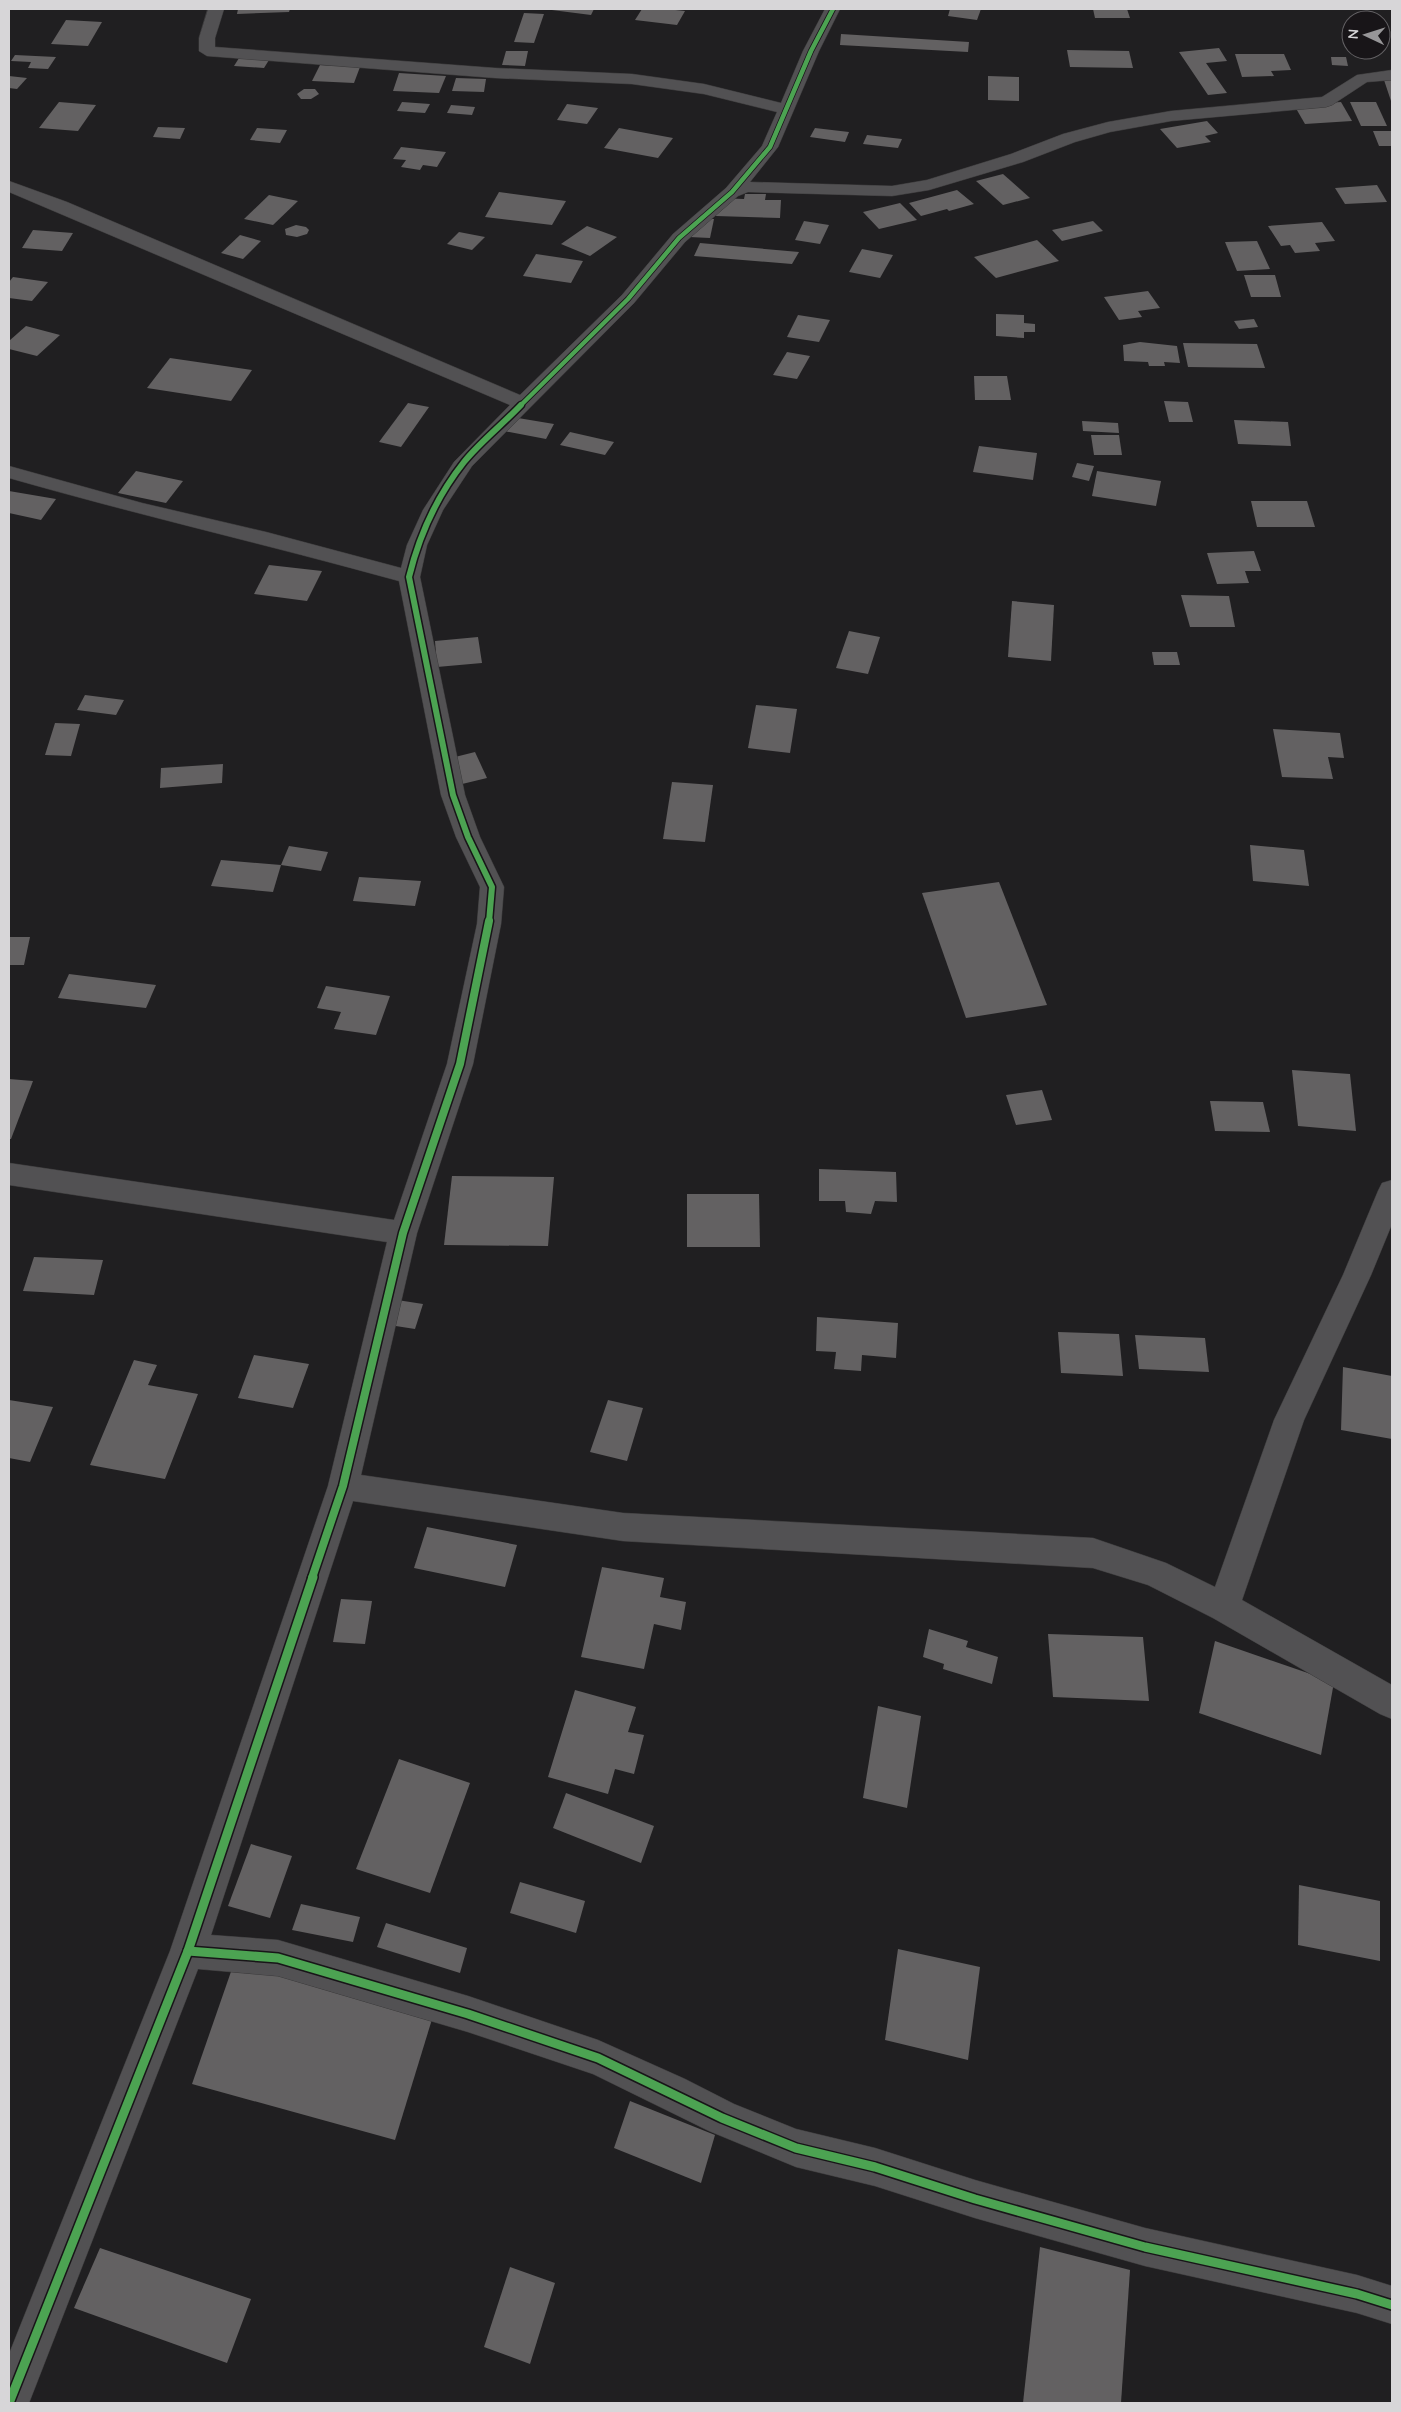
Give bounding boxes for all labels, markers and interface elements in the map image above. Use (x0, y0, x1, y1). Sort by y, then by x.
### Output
north arrow (1341, 10, 1391, 60)
text: N (1344, 28, 1362, 40)

